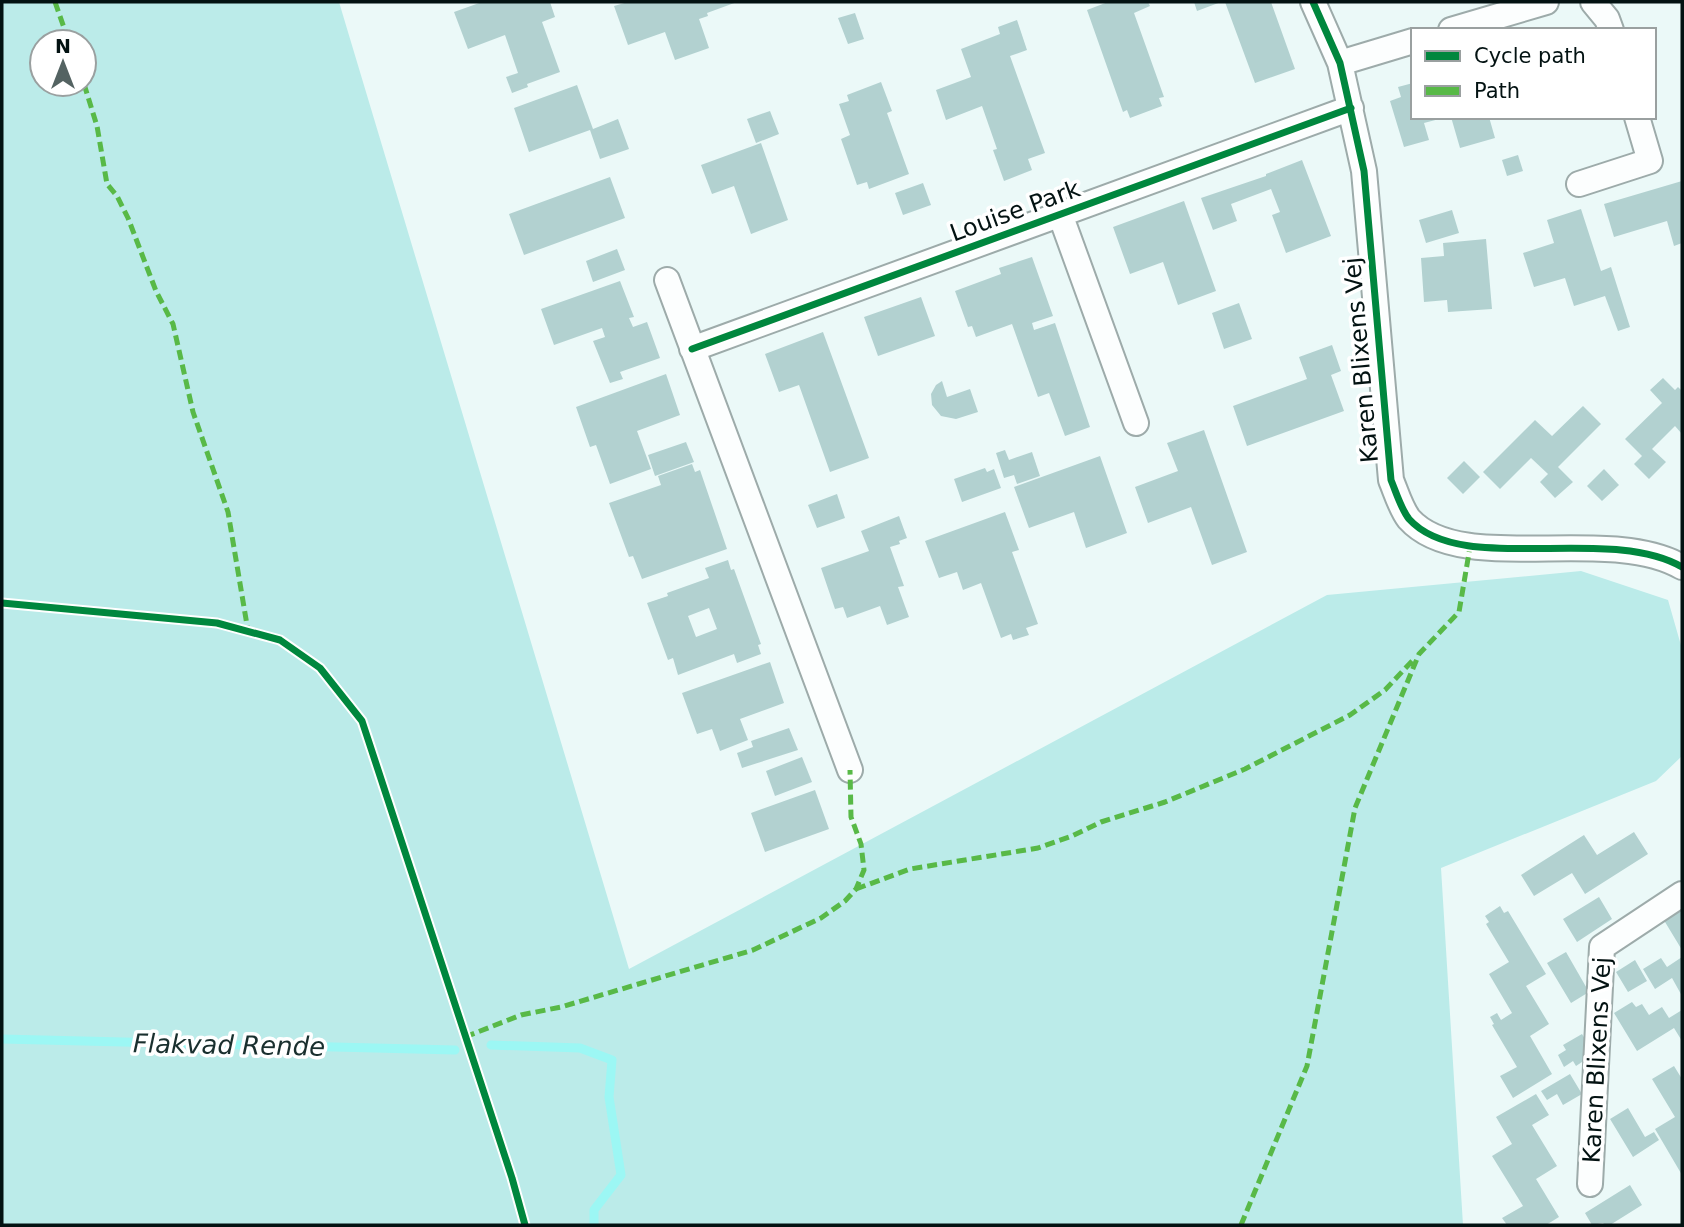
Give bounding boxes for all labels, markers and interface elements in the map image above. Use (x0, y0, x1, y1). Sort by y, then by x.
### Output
north arrow (28, 28, 98, 98)
legend (1411, 28, 1656, 119)
text: N (55, 35, 71, 57)
text: Cycle path (1474, 44, 1586, 68)
text: Path (1474, 79, 1520, 103)
street label: Louise Park (946, 175, 1084, 247)
street label: Karen Blixens Vej (1338, 256, 1384, 464)
street label: Karen Blixens Vej (1578, 956, 1616, 1164)
water label: Flakvad Rende (133, 1028, 325, 1062)

